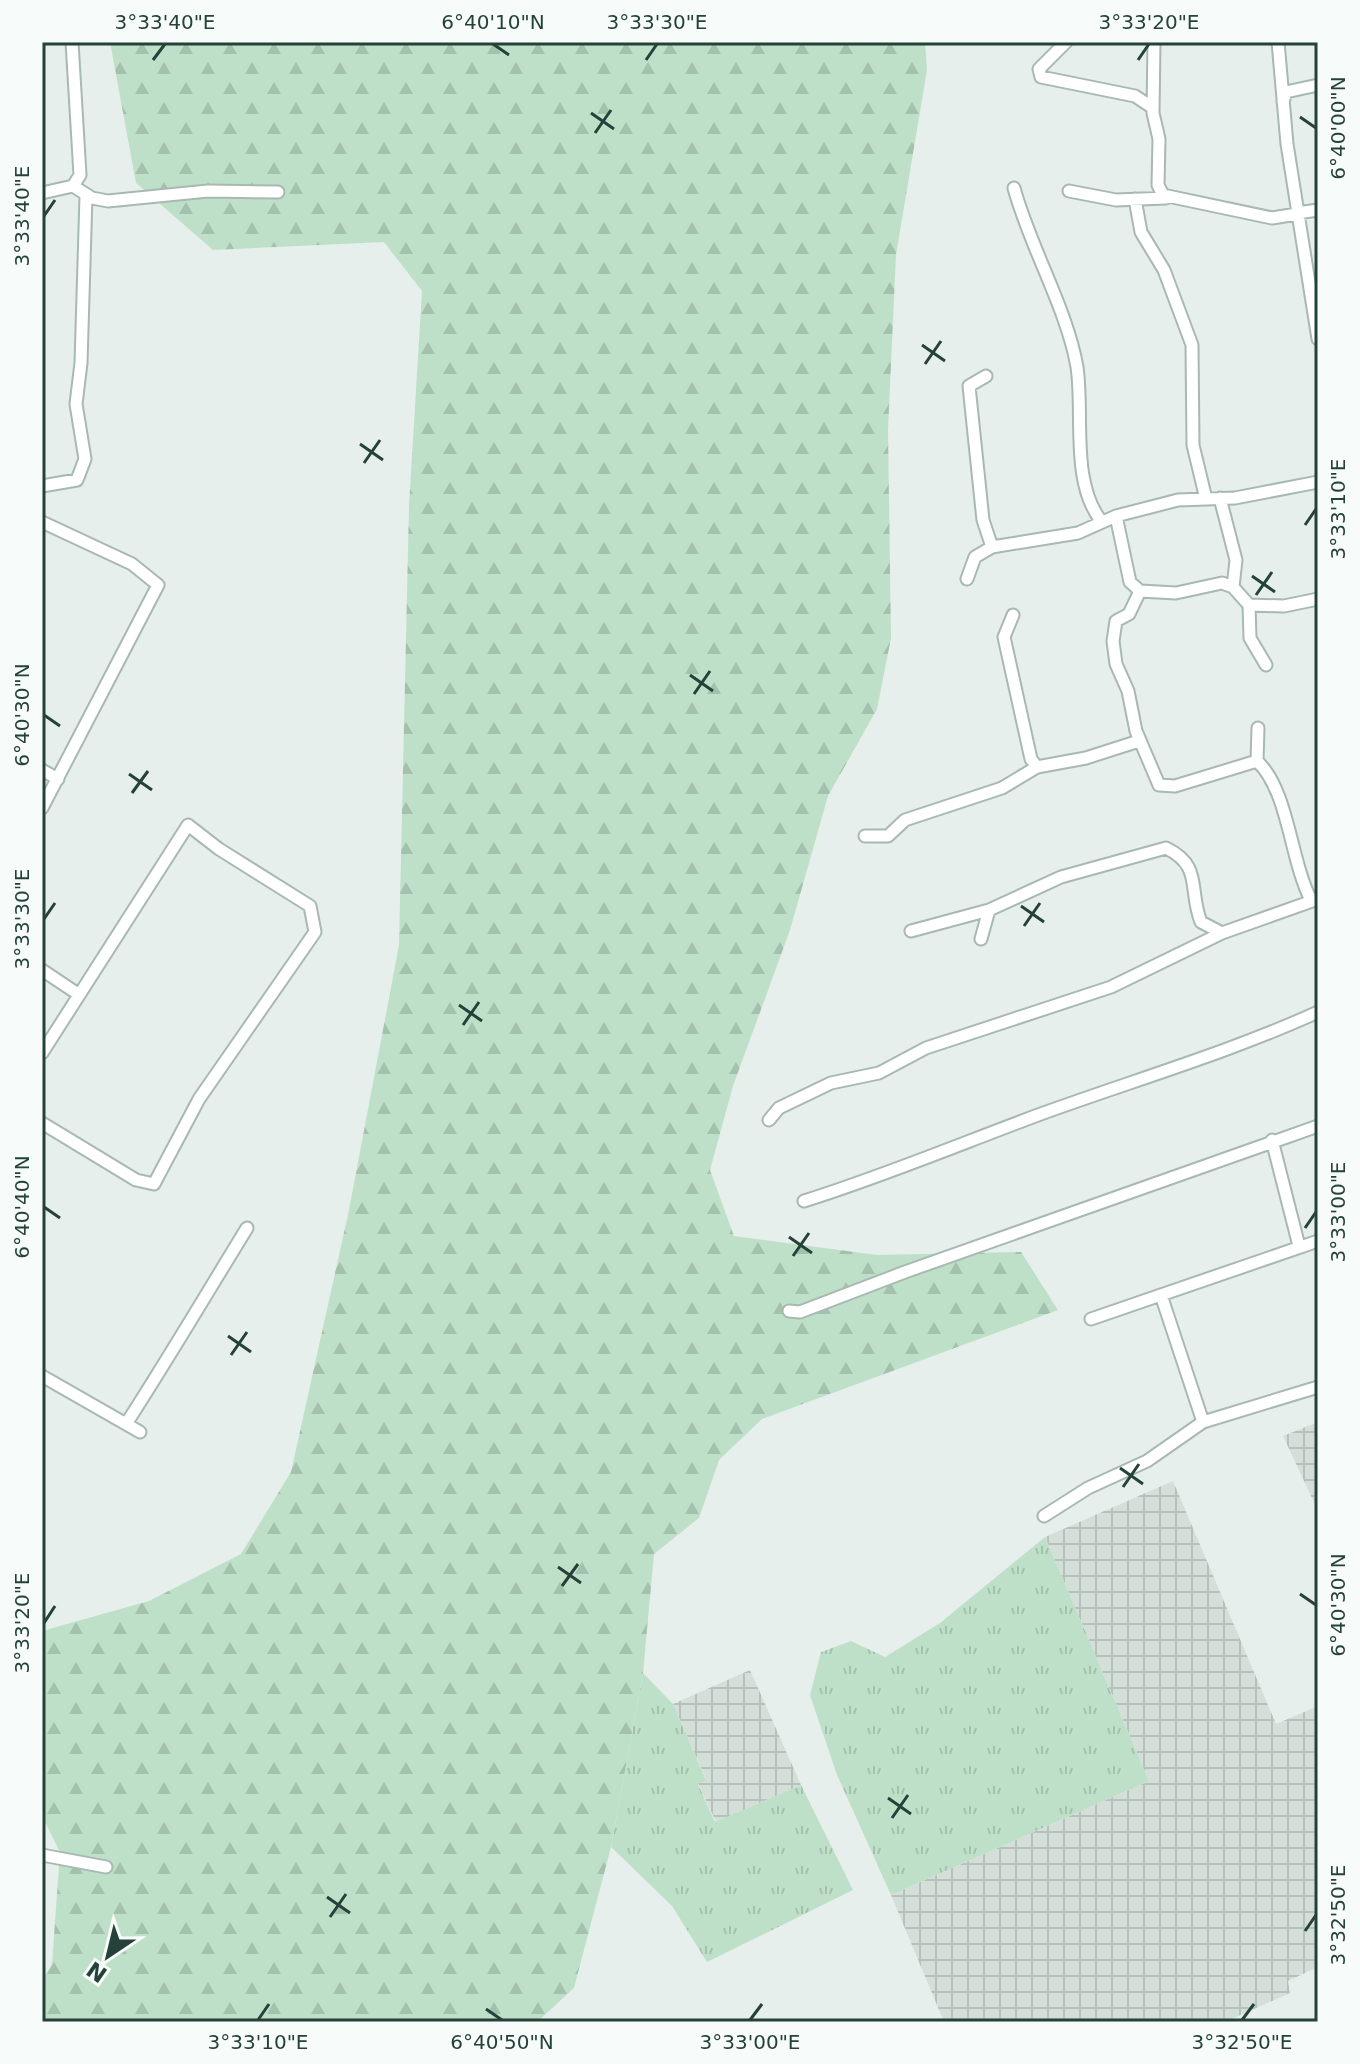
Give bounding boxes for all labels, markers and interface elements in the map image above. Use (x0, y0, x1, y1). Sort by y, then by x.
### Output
text: 3°33'40"E (115, 10, 215, 34)
text: 6°40'10"N (441, 10, 545, 34)
text: 3°33'30"E (607, 10, 707, 34)
text: 3°33'20"E (1099, 10, 1199, 34)
text: 6°40'00"N (1326, 76, 1350, 180)
text: 3°33'40"E (10, 166, 34, 266)
text: 3°33'10"E (1326, 459, 1350, 559)
text: 6°40'30"N (10, 663, 34, 767)
text: 3°33'30"E (10, 869, 34, 969)
text: 6°40'40"N (10, 1155, 34, 1259)
text: 3°33'00"E (1326, 1162, 1350, 1262)
text: 6°40'30"N (1326, 1553, 1350, 1657)
text: 3°33'20"E (10, 1573, 34, 1673)
text: 3°32'50"E (1326, 1865, 1350, 1965)
north arrow (68, 1916, 148, 1996)
text: N (82, 1956, 112, 1987)
text: 3°33'10"E (208, 2030, 308, 2054)
text: 6°40'50"N (450, 2030, 554, 2054)
text: 3°33'00"E (700, 2030, 800, 2054)
text: 3°32'50"E (1192, 2030, 1292, 2054)

